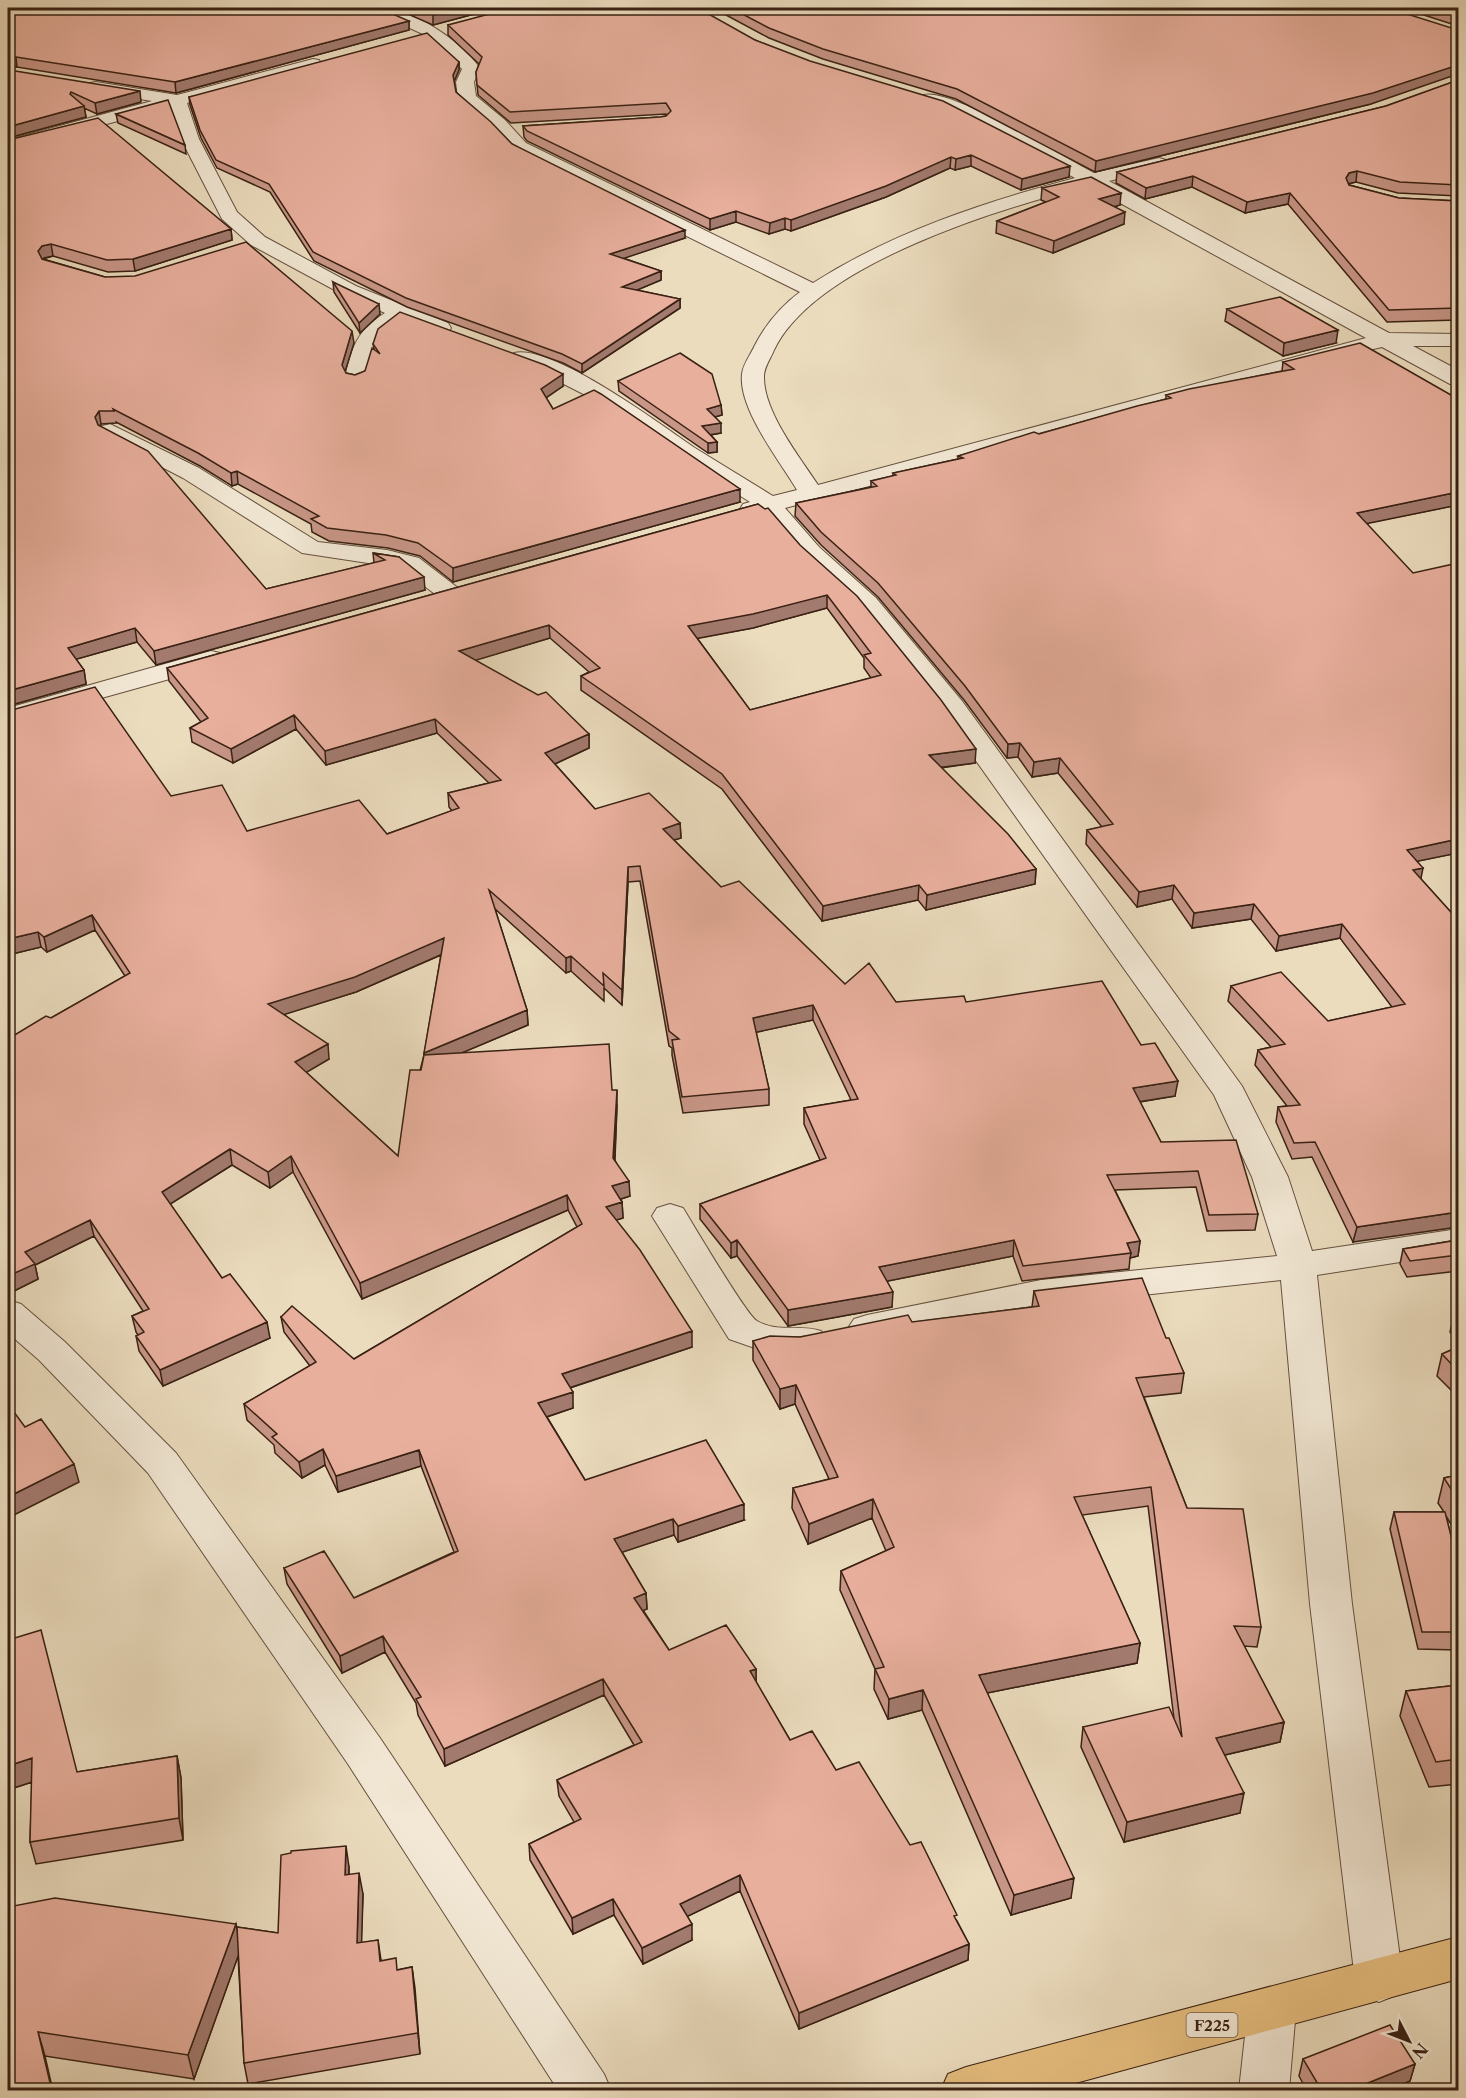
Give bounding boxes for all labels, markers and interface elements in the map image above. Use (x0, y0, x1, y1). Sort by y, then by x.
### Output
north arrow (1379, 2011, 1439, 2071)
road number: F225 (1186, 2013, 1238, 2037)
text: N (1408, 2039, 1432, 2063)

